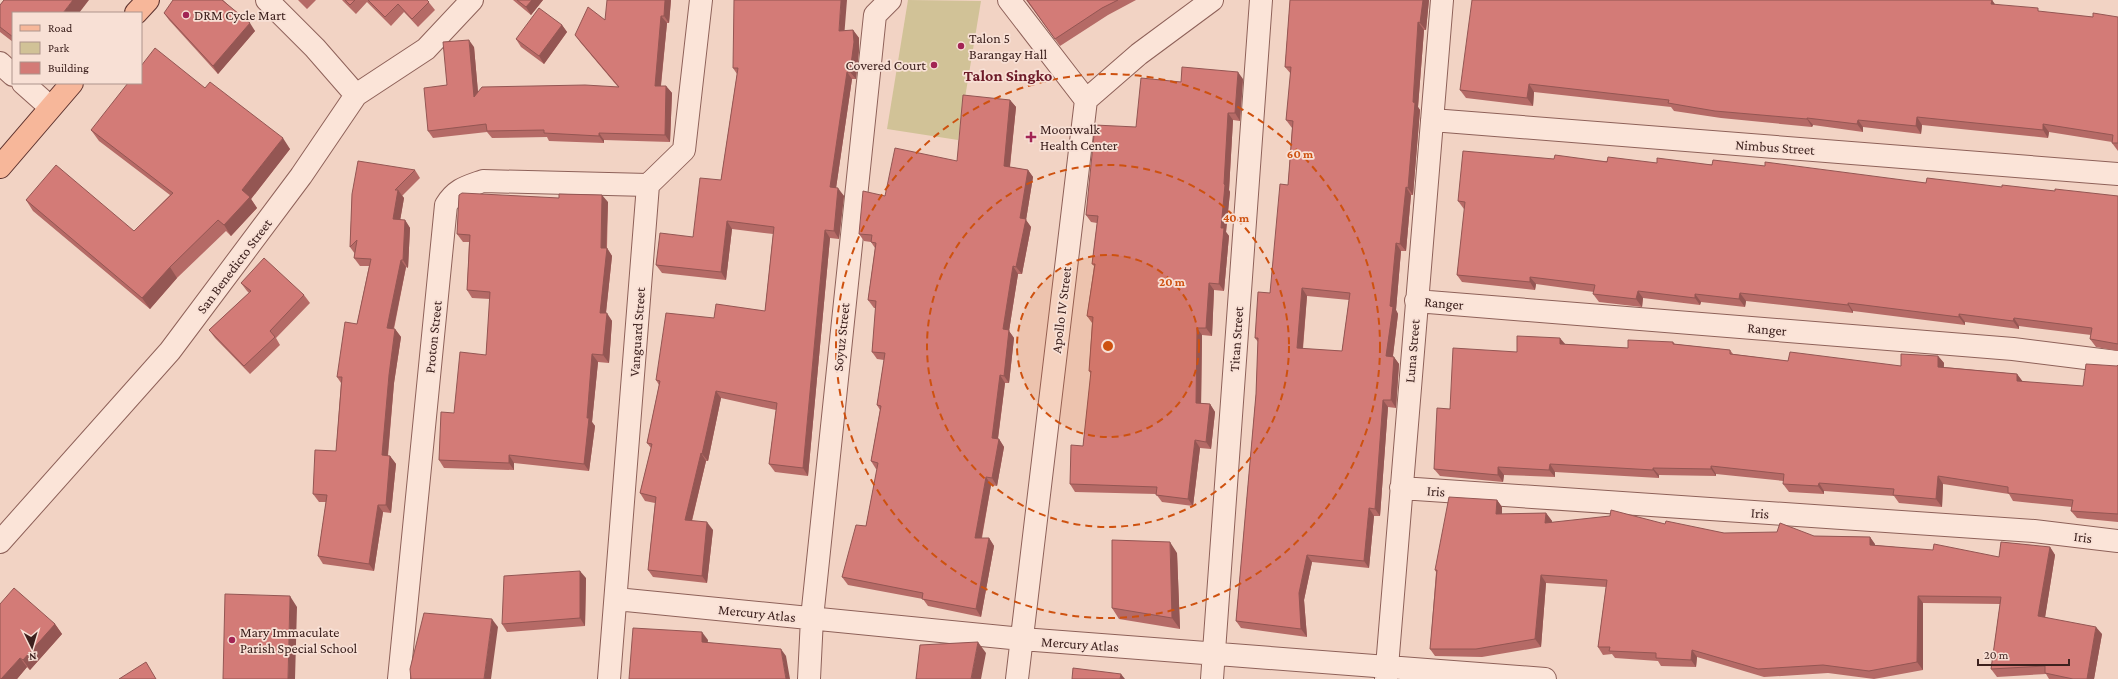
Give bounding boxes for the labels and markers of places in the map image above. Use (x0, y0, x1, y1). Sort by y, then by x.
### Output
place label: DRM Cycle Mart (194, 7, 286, 23)
marker: DRM Cycle Mart (181, 10, 191, 20)
place label: Talon 5 Barangay Hall (969, 30, 1047, 62)
marker: Talon 5 Barangay Hall (956, 41, 966, 51)
place label: Covered Court (845, 57, 926, 73)
marker: Covered Court (929, 60, 939, 70)
place label: Moonwalk Health Center (1040, 121, 1118, 153)
marker: Moonwalk Health Center (1025, 131, 1037, 143)
centre of rings (1101, 339, 1115, 353)
place label: Mary Immaculate Parish Special School (240, 624, 358, 656)
marker: Mary Immaculate Parish Special School (227, 635, 237, 645)

